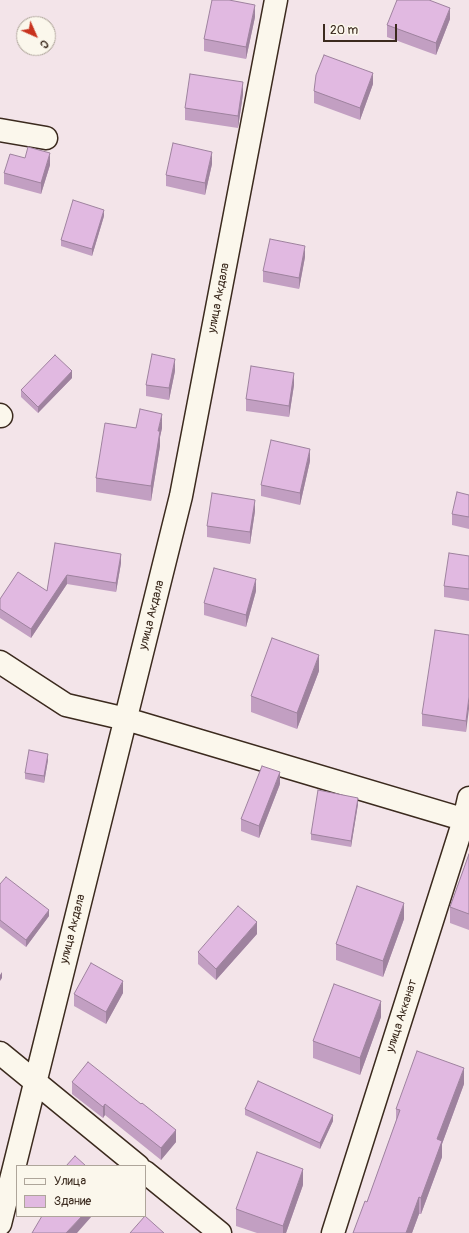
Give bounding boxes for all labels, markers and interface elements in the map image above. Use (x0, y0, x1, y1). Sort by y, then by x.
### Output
north arrow (16, 16, 56, 56)
scale bar (325, 16, 399, 42)
text: 20 m (330, 23, 358, 38)
text: С (37, 37, 51, 51)
street label: улица Акдала (205, 262, 233, 334)
street label: улица Акдала (136, 579, 168, 651)
street label: улица Акдала (57, 893, 89, 965)
street label: улица Акканат (383, 978, 421, 1054)
legend (16, 1165, 146, 1217)
text: Улица (54, 1174, 86, 1189)
text: Здание (54, 1194, 91, 1209)

